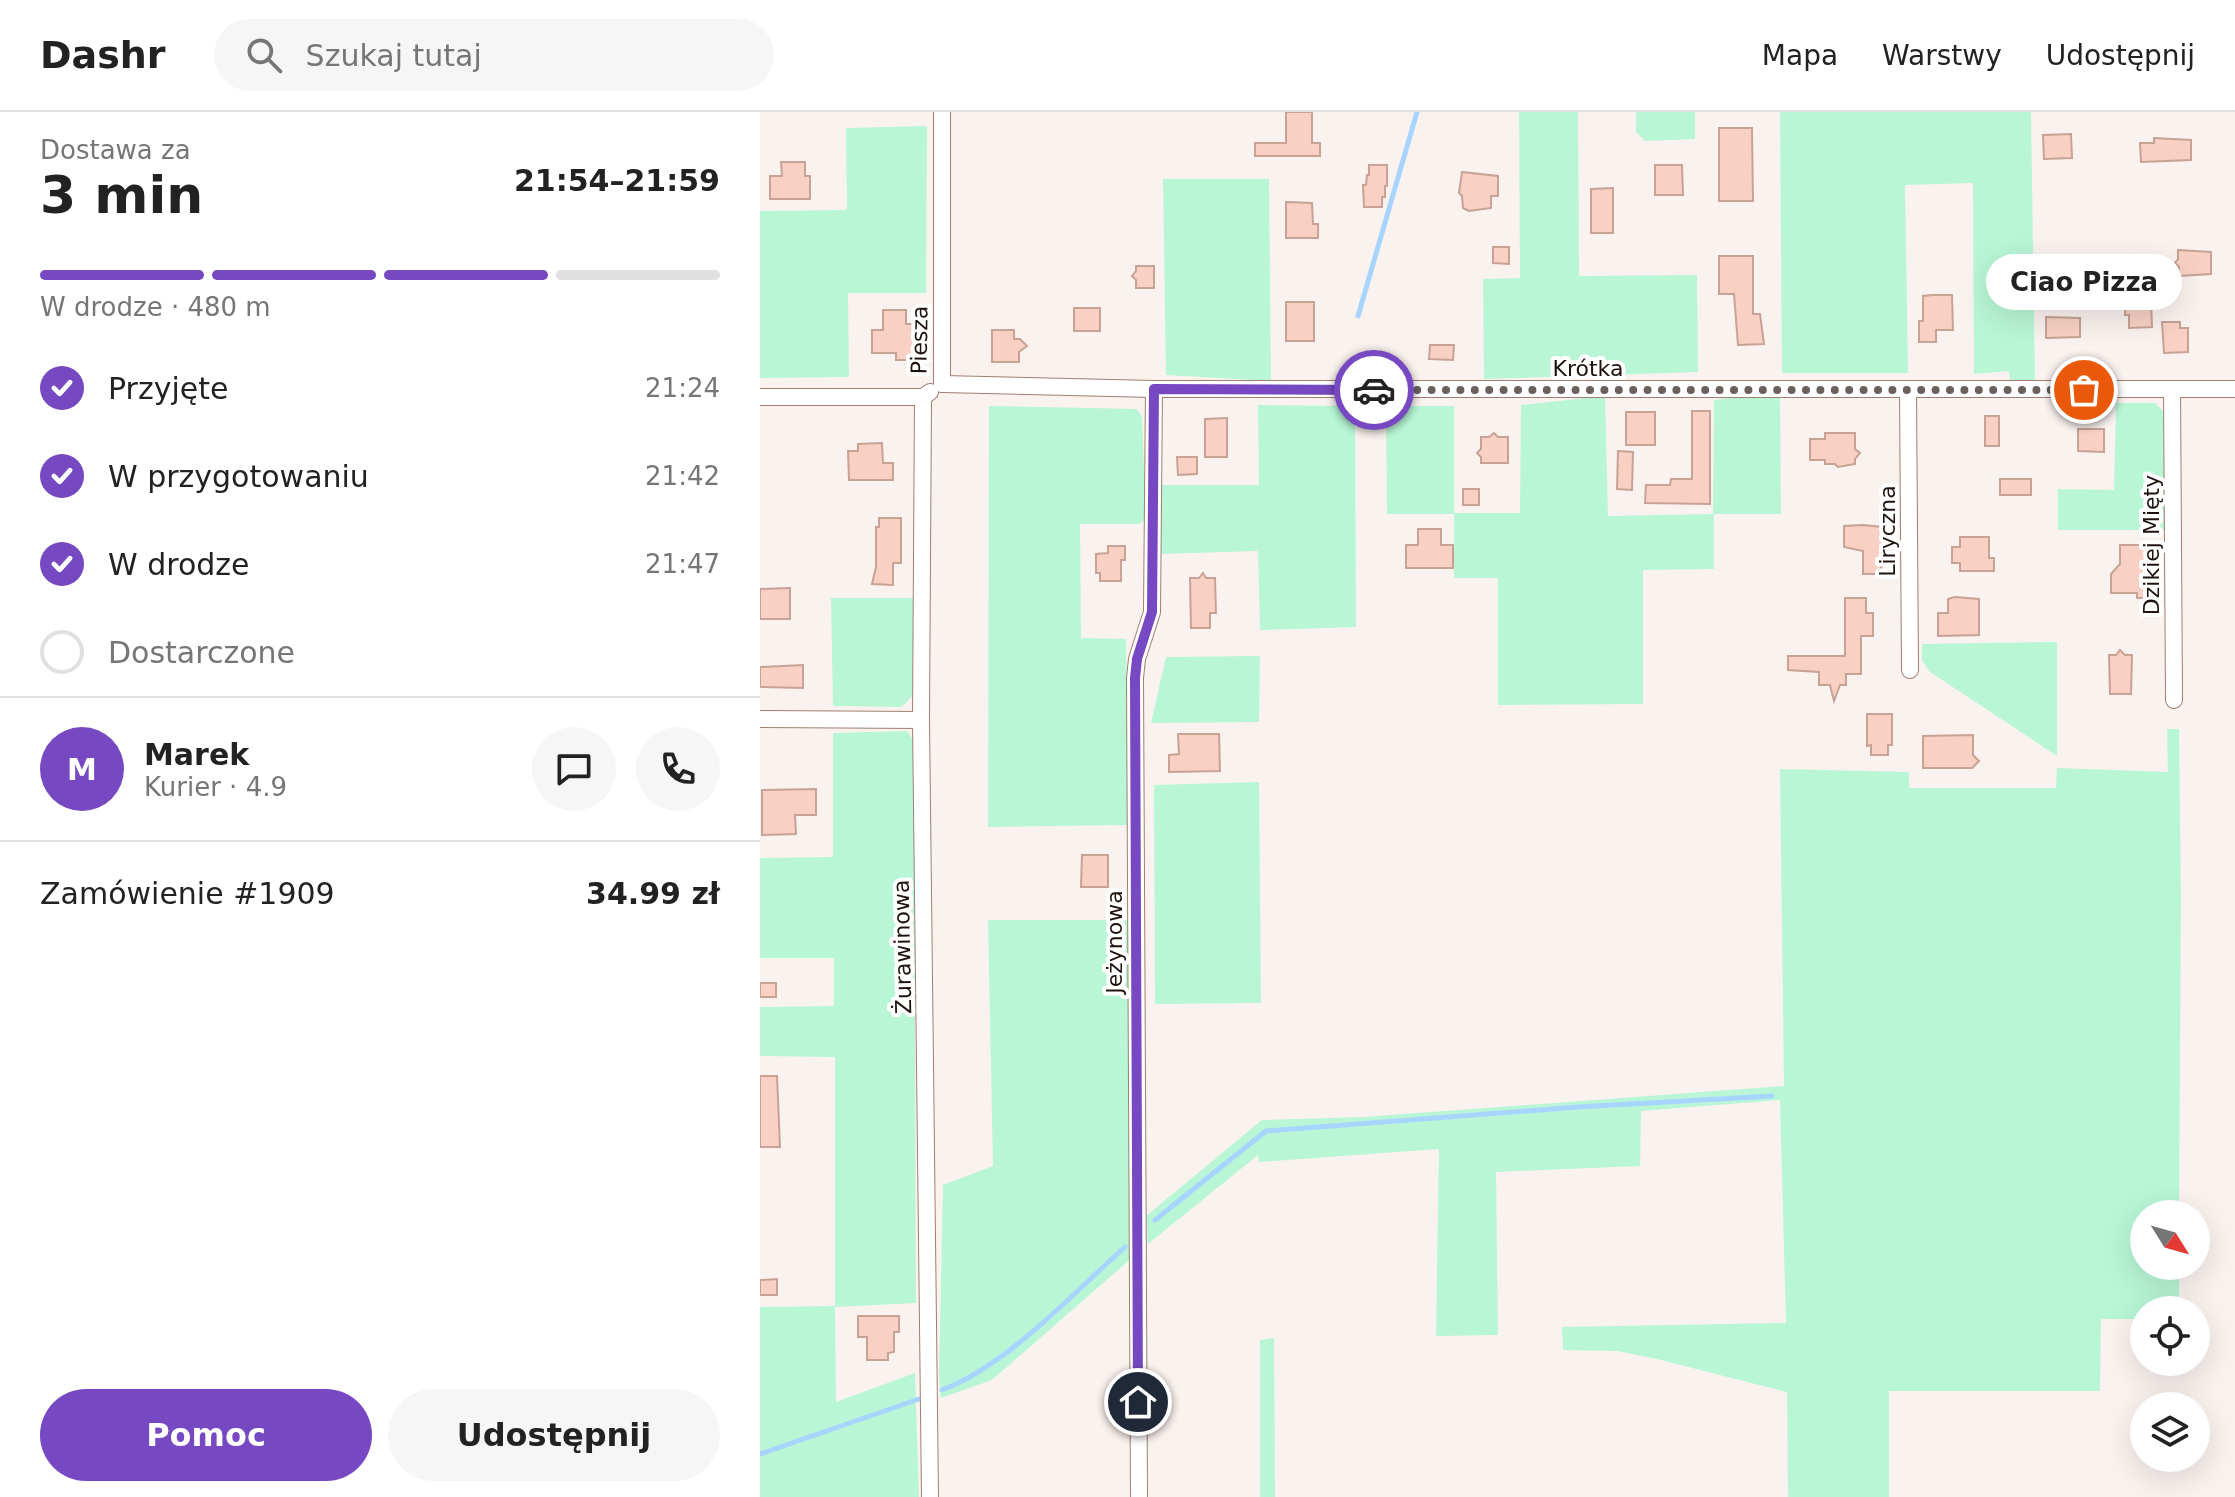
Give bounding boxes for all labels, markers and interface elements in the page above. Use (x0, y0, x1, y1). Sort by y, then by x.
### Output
search box (214, 19, 774, 91)
text: Dashr (40, 33, 166, 77)
icon: search (242, 33, 286, 77)
text: Szukaj tutaj (306, 38, 482, 73)
text: Mapa (1762, 39, 1838, 72)
text: Warstwy (1882, 39, 2002, 72)
text: Udostępnij (2046, 39, 2195, 72)
text: Dostawa za (40, 135, 191, 165)
text: 21:54–21:59 (514, 163, 720, 198)
text: 3 min (40, 165, 203, 225)
callout: Ciao Pizza (1986, 254, 2182, 310)
text: Ciao Pizza (2010, 267, 2158, 297)
text: W drodze · 480 m (40, 292, 271, 322)
street label: Piesza (906, 305, 933, 375)
courier (1334, 350, 1414, 430)
street label: Krótka (1553, 356, 1623, 381)
pin (2050, 356, 2118, 424)
icon: check (40, 366, 84, 410)
icon: car (1352, 368, 1396, 412)
icon: bag (2062, 368, 2106, 412)
text: Przyjęte (108, 371, 228, 406)
text: 21:24 (645, 373, 720, 403)
icon: check (40, 454, 84, 498)
text: W przygotowaniu (108, 459, 369, 494)
text: 21:42 (645, 461, 720, 491)
street label: Dzikiej Mięty (2139, 475, 2164, 615)
street label: Liryczna (1875, 485, 1900, 577)
icon: check (40, 542, 84, 586)
text: W drodze (108, 547, 250, 582)
text: 21:47 (645, 549, 720, 579)
text: Dostarczone (108, 635, 295, 670)
button: chat (532, 727, 616, 811)
button: phone (636, 727, 720, 811)
text: Marek (144, 737, 249, 772)
text: M (67, 752, 97, 787)
text: Kurier · 4.9 (144, 772, 287, 802)
text: Zamówienie #1909 (40, 876, 335, 911)
text: 34.99 zł (586, 876, 720, 911)
street label: Żurawinowa (889, 880, 916, 1014)
street label: Jeżynowa (1102, 890, 1127, 996)
north arrow (2130, 1200, 2210, 1280)
map controls (2130, 1200, 2210, 1472)
button: locate (2130, 1296, 2210, 1376)
pin (1104, 1368, 1172, 1436)
icon: home (1116, 1380, 1160, 1424)
button: Pomoc (40, 1389, 372, 1481)
button: Udostępnij (388, 1389, 720, 1481)
button: layers (2130, 1392, 2210, 1472)

